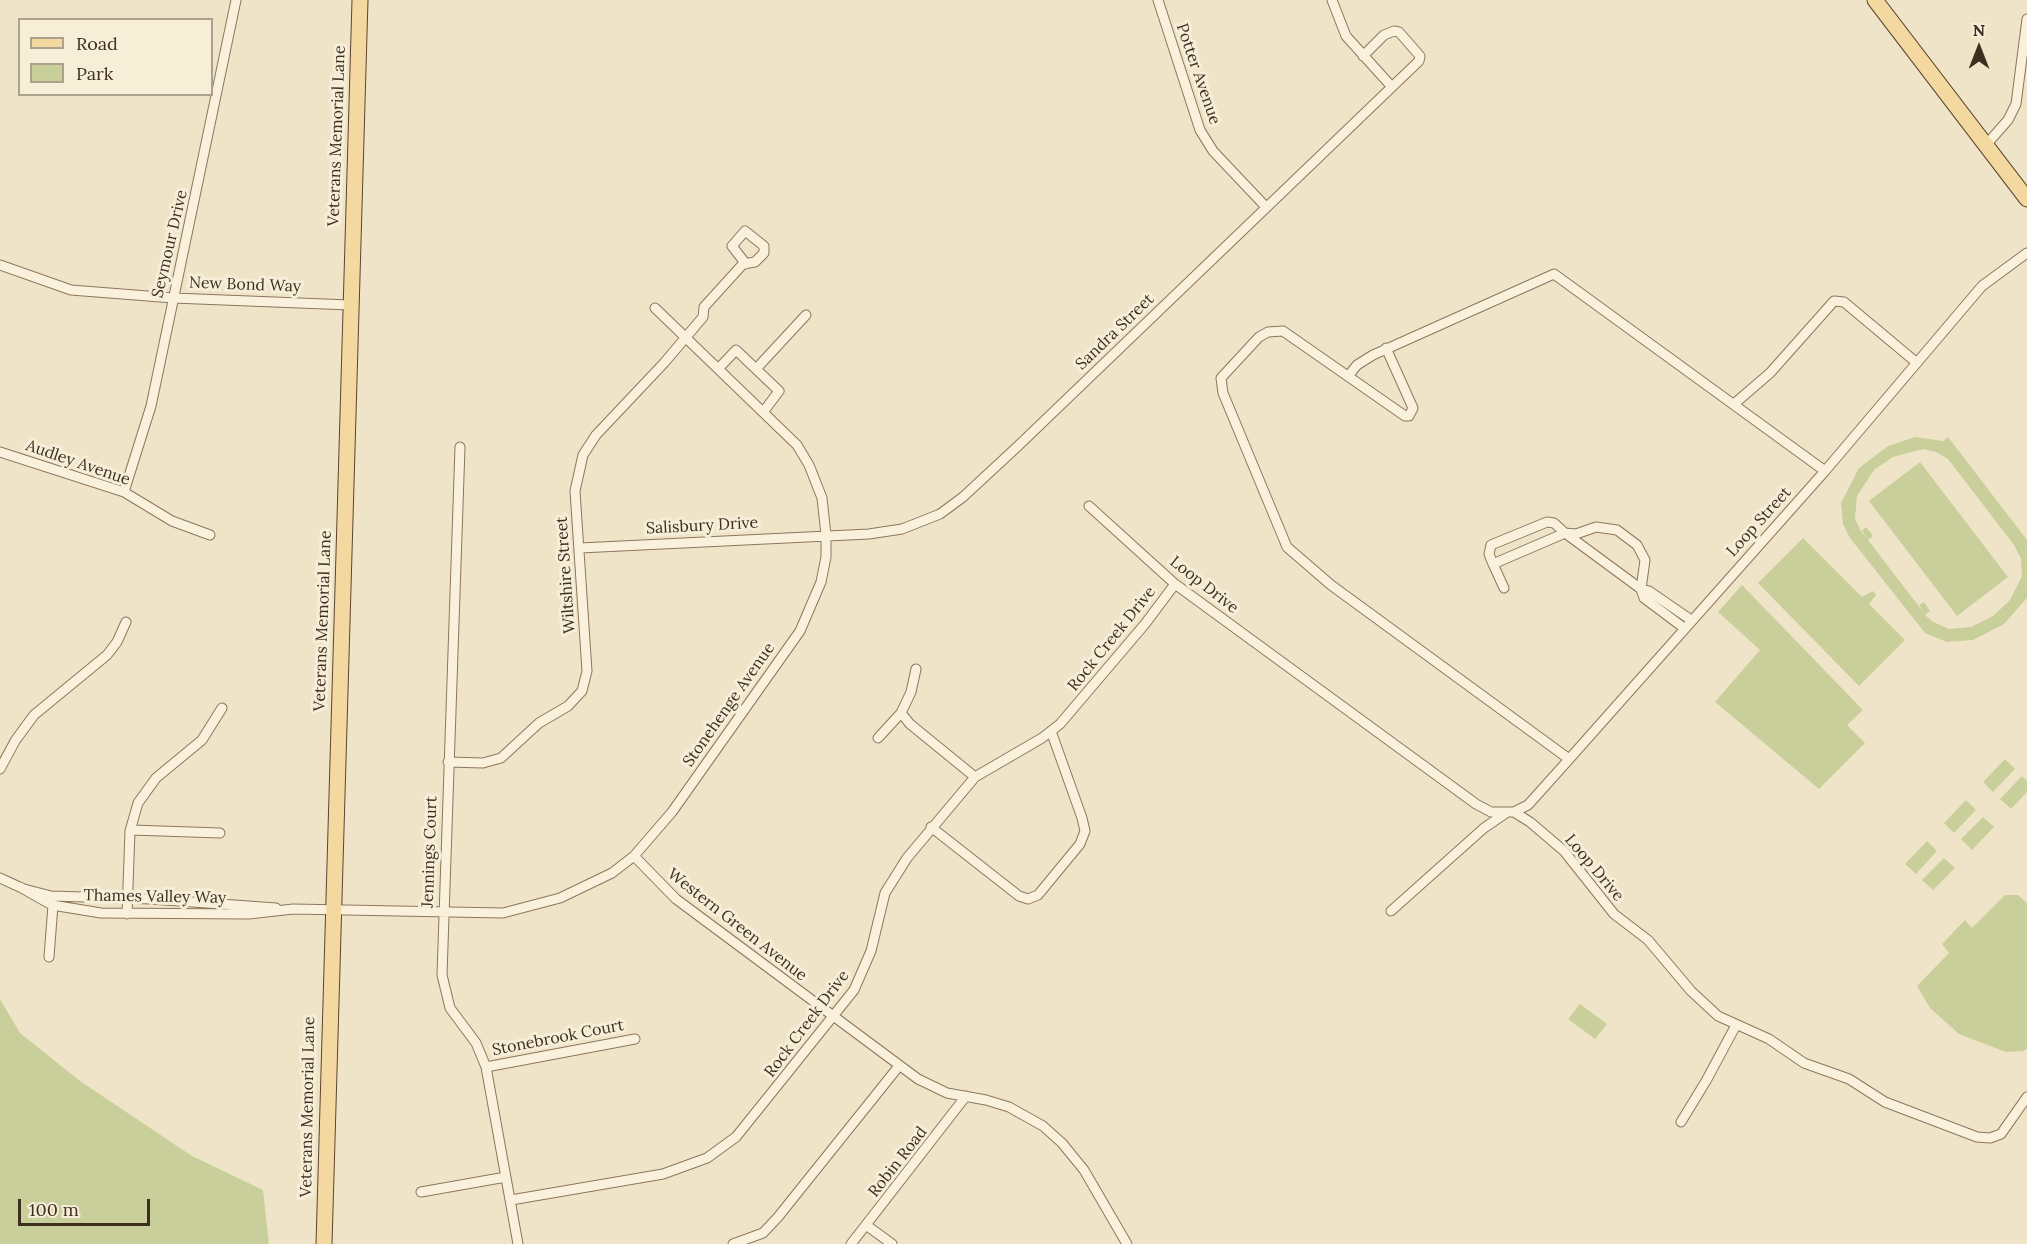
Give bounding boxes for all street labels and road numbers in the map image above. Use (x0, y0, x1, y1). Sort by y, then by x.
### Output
street label: Potter Avenue (1172, 21, 1224, 127)
street label: Veterans Memorial Lane (324, 45, 350, 227)
street label: Seymour Drive (148, 188, 192, 300)
street label: New Bond Way (189, 273, 301, 297)
street label: Sandra Street (1072, 290, 1158, 374)
street label: Audley Avenue (23, 436, 133, 490)
street label: Loop Street (1723, 483, 1795, 561)
street label: Salisbury Drive (645, 513, 759, 539)
street label: Wiltshire Street (552, 516, 580, 634)
street label: Veterans Memorial Lane (310, 530, 336, 712)
street label: Loop Drive (1166, 552, 1242, 618)
street label: Rock Creek Drive (1064, 583, 1160, 695)
street label: Stonehenge Avenue (679, 639, 779, 771)
street label: Jennings Court (418, 796, 442, 908)
street label: Loop Drive (1560, 831, 1628, 905)
street label: Western Green Avenue (663, 865, 811, 985)
street label: Thames Valley Way (83, 886, 227, 908)
street label: Rock Creek Drive (761, 967, 853, 1081)
street label: Veterans Memorial Lane (297, 1016, 319, 1198)
street label: Stonebrook Court (490, 1016, 626, 1060)
street label: Robin Road (865, 1123, 931, 1201)

